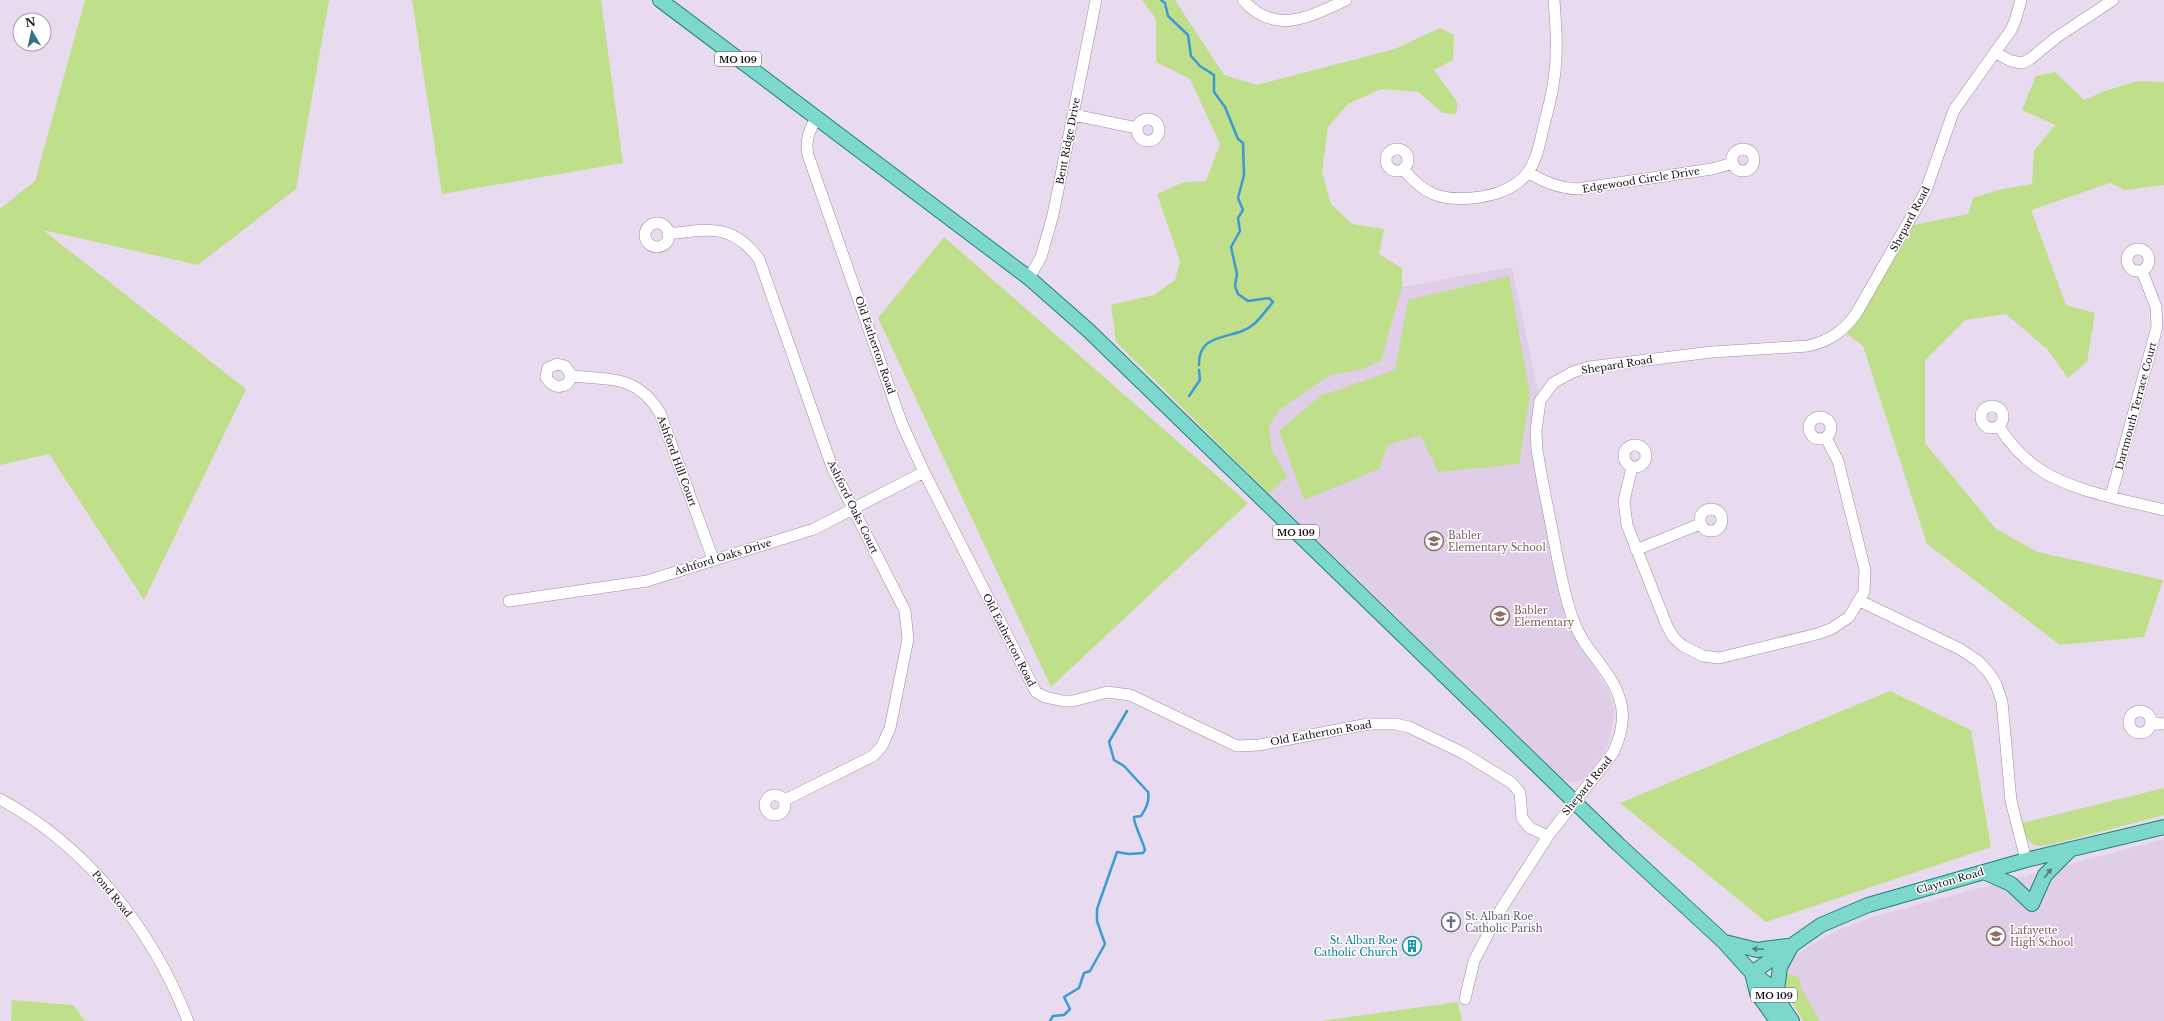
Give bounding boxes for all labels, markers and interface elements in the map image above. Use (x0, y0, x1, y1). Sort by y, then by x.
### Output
north arrow (12, 12, 52, 52)
text: N (24, 14, 37, 30)
road number: MO 109 (715, 52, 761, 66)
street label: Bent Ridge Drive (1053, 96, 1083, 185)
street label: Edgewood Circle Drive (1581, 164, 1701, 196)
street label: Shepard Road (1887, 184, 1933, 254)
street label: Old Eatherton Road (852, 294, 898, 396)
street label: Dartmouth Terrace Court (2113, 341, 2159, 471)
street label: Shepard Road (1580, 353, 1654, 377)
street label: Ashford Hill Court (654, 413, 700, 508)
street label: Ashford Oaks Court (824, 457, 881, 556)
road number: MO 109 (1273, 525, 1319, 539)
place label: Babler Elementary School (1448, 529, 1546, 554)
school or university icon: Babler Elementary School (1423, 530, 1445, 552)
street label: Ashford Oaks Drive (672, 536, 773, 578)
street label: Old Eatherton Road (980, 591, 1038, 689)
place label: Babler Elementary (1514, 604, 1575, 629)
school or university icon: Babler Elementary (1489, 605, 1511, 627)
street label: Old Eatherton Road (1269, 718, 1373, 748)
street label: Shepard Road (1559, 754, 1615, 818)
street label: Clayton Road (1915, 865, 1986, 897)
street label: Pond Road (89, 868, 135, 920)
one-way arrow (2043, 868, 2052, 879)
place label: St. Alban Roe Catholic Parish (1465, 910, 1543, 935)
church icon: St. Alban Roe Catholic Parish (1440, 911, 1462, 933)
place label: Lafayette High School (2010, 924, 2073, 949)
school or university icon: Lafayette High School (1985, 925, 2007, 947)
place label: St. Alban Roe Catholic Church (1314, 934, 1398, 959)
building icon: St. Alban Roe Catholic Church (1401, 935, 1423, 957)
one-way arrow (1751, 946, 1764, 952)
road number: MO 109 (1751, 988, 1797, 1002)

